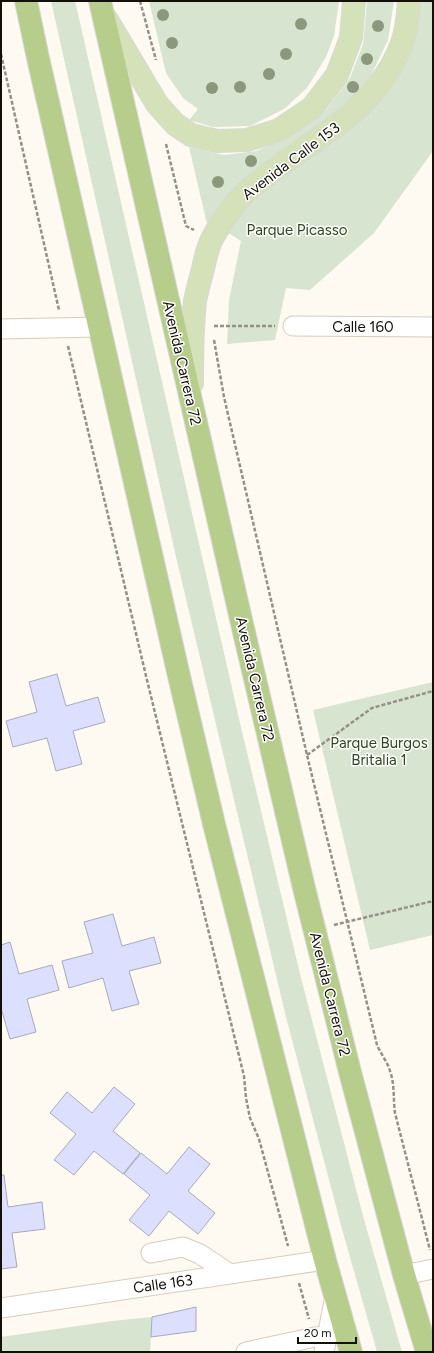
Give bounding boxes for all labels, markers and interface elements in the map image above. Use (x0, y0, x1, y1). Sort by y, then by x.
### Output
street label: Avenida Calle 153 (239, 118, 343, 204)
park label: Parque Picasso (247, 221, 348, 239)
street label: Avenida Carrera 72 (159, 299, 205, 427)
street label: Calle 160 (332, 318, 394, 336)
street label: Avenida Carrera 72 (232, 615, 278, 743)
park label: Parque Burgos Britalia 1 (330, 734, 428, 769)
street label: Avenida Carrera 72 (306, 930, 354, 1058)
street label: Calle 163 (132, 1271, 194, 1297)
scale bar (298, 1319, 356, 1345)
text: 20 m (304, 1326, 332, 1340)

